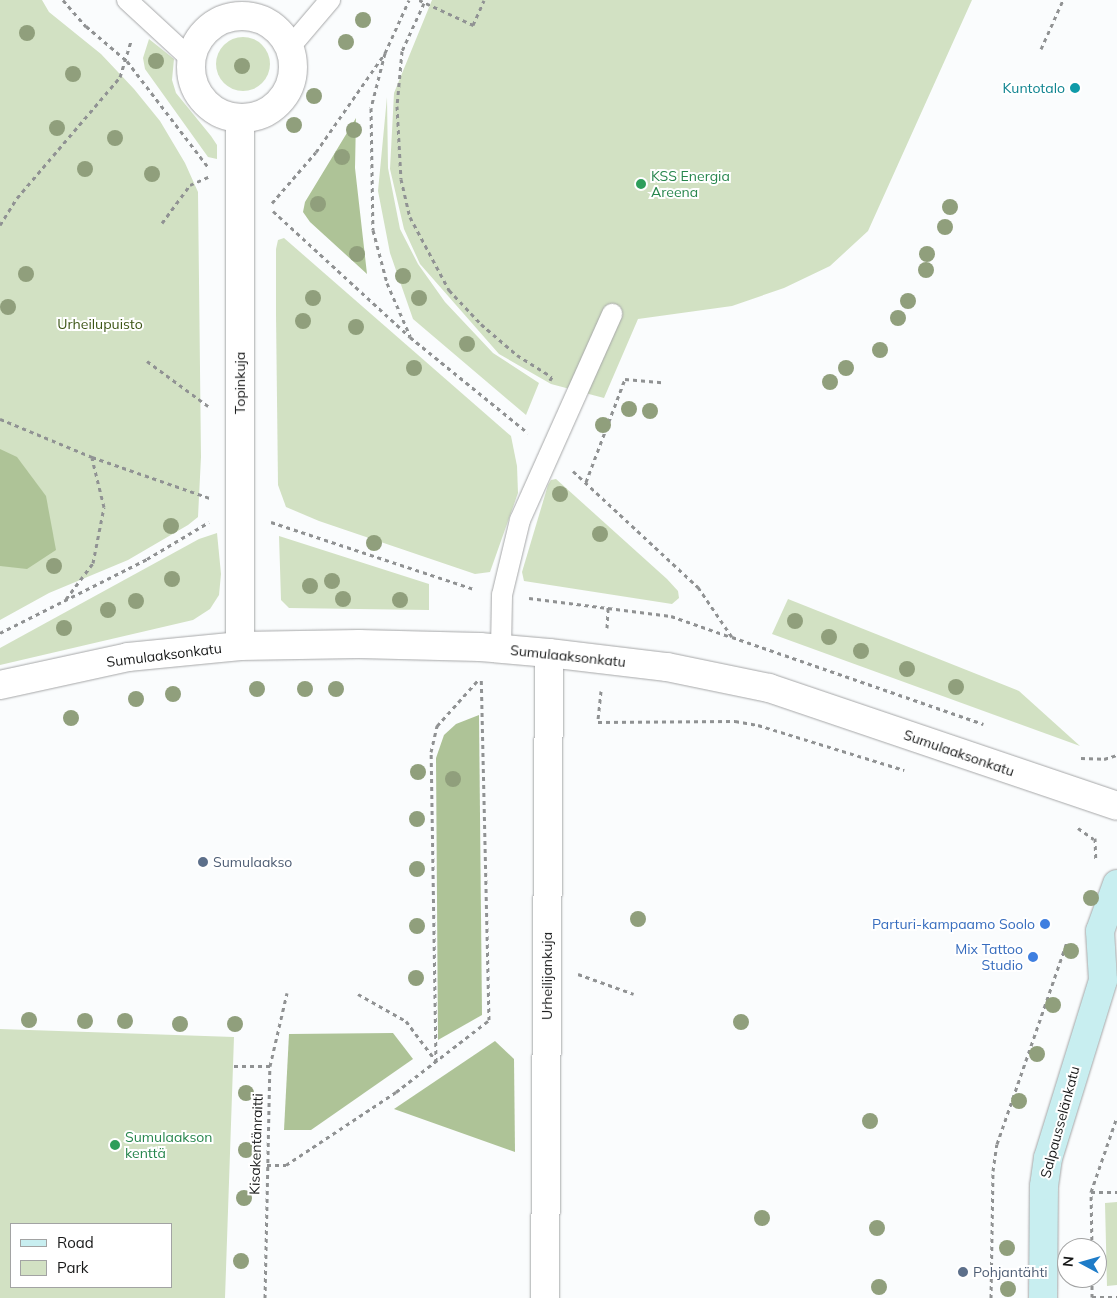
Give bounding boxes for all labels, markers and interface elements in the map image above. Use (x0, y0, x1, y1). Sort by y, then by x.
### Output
place label: Kuntotalo (1003, 80, 1065, 96)
marker: Kuntotalo (1069, 82, 1081, 94)
place label: KSS Energia Areena (651, 168, 730, 200)
marker: KSS Energia Areena (635, 178, 647, 190)
park label: Urheilupuisto (57, 316, 143, 332)
street label: Topinkuja (232, 352, 248, 414)
street label: Sumulaaksonkatu (105, 640, 223, 670)
street label: Sumulaaksonkatu (509, 642, 627, 670)
street label: Sumulaaksonkatu (901, 726, 1017, 780)
place label: Sumulaakso (213, 854, 292, 870)
marker: Sumulaakso (197, 856, 209, 868)
place label: Parturi-kampaamo Soolo (872, 916, 1035, 932)
marker: Parturi-kampaamo Soolo (1039, 918, 1051, 930)
street label: Urheilijankuja (539, 932, 555, 1020)
place label: Mix Tattoo Studio (955, 941, 1023, 974)
marker: Mix Tattoo Studio (1027, 951, 1039, 963)
street label: Salpausselänkatu (1037, 1064, 1083, 1180)
street label: Kisakentänraitti (246, 1093, 266, 1195)
place label: Sumulaakson kenttä (125, 1129, 213, 1162)
marker: Sumulaakson kenttä (109, 1139, 121, 1151)
legend (10, 1223, 172, 1288)
text: Road (57, 1233, 94, 1252)
north arrow (1057, 1238, 1107, 1288)
text: N (1059, 1255, 1078, 1268)
text: Park (57, 1258, 89, 1277)
place label: Pohjantähti (973, 1264, 1048, 1280)
marker: Pohjantähti (957, 1266, 969, 1278)

